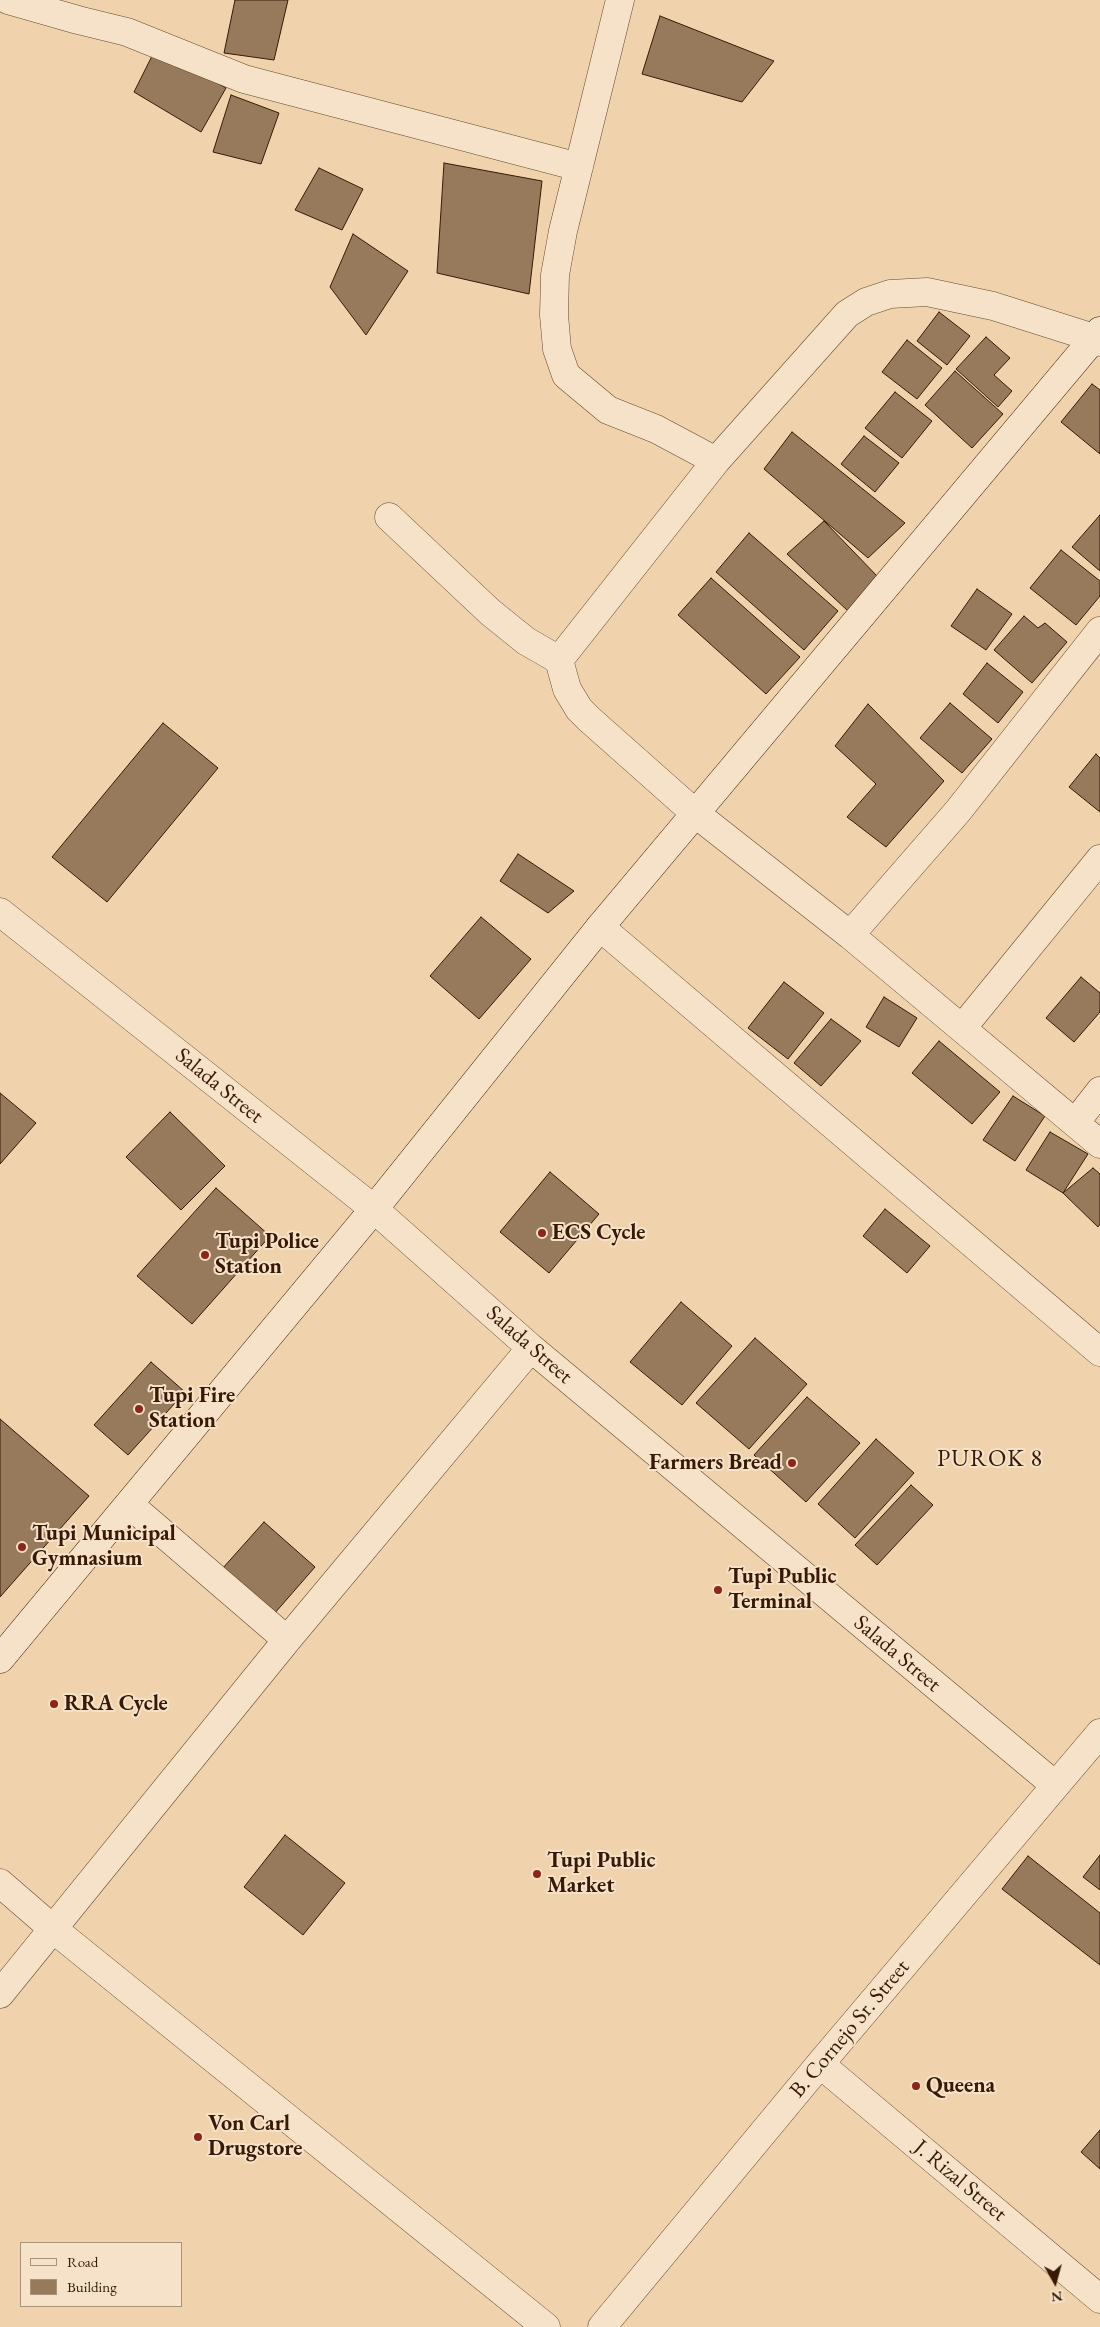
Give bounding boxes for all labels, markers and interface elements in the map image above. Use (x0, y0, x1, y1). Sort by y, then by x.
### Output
street label: Salada Street (170, 1042, 268, 1130)
place label: ECS Cycle (552, 1220, 645, 1246)
marker: ECS Cycle (536, 1227, 548, 1239)
place label: Tupi Police Station (215, 1229, 319, 1280)
marker: Tupi Police Station (199, 1249, 211, 1261)
street label: Salada Street (480, 1300, 578, 1390)
place label: Tupi Fire Station (149, 1383, 235, 1434)
marker: Tupi Fire Station (133, 1403, 145, 1415)
district label: PUROK 8 (936, 1445, 1044, 1473)
place label: Farmers Bread (649, 1450, 782, 1476)
marker: Farmers Bread (786, 1457, 798, 1469)
place label: Tupi Municipal Gymnasium (32, 1521, 176, 1572)
marker: Tupi Municipal Gymnasium (16, 1541, 28, 1553)
place label: Tupi Public Terminal (728, 1564, 837, 1615)
marker: Tupi Public Terminal (712, 1584, 724, 1596)
street label: Salada Street (848, 1610, 946, 1698)
place label: RRA Cycle (64, 1691, 168, 1717)
marker: RRA Cycle (48, 1698, 60, 1710)
place label: Tupi Public Market (547, 1848, 656, 1900)
marker: Tupi Public Market (531, 1868, 543, 1880)
street label: B. Cornejo Sr. Street (785, 1955, 915, 2103)
place label: Queena (926, 2073, 995, 2099)
marker: Queena (910, 2080, 922, 2092)
place label: Von Carl Drugstore (208, 2111, 302, 2162)
marker: Von Carl Drugstore (192, 2131, 204, 2143)
street label: J. Rizal Street (908, 2135, 1012, 2227)
legend (20, 2242, 182, 2307)
text: Road (67, 2252, 98, 2271)
north arrow (1030, 2257, 1080, 2307)
text: Building (67, 2277, 117, 2296)
text: N (1050, 2287, 1064, 2307)

